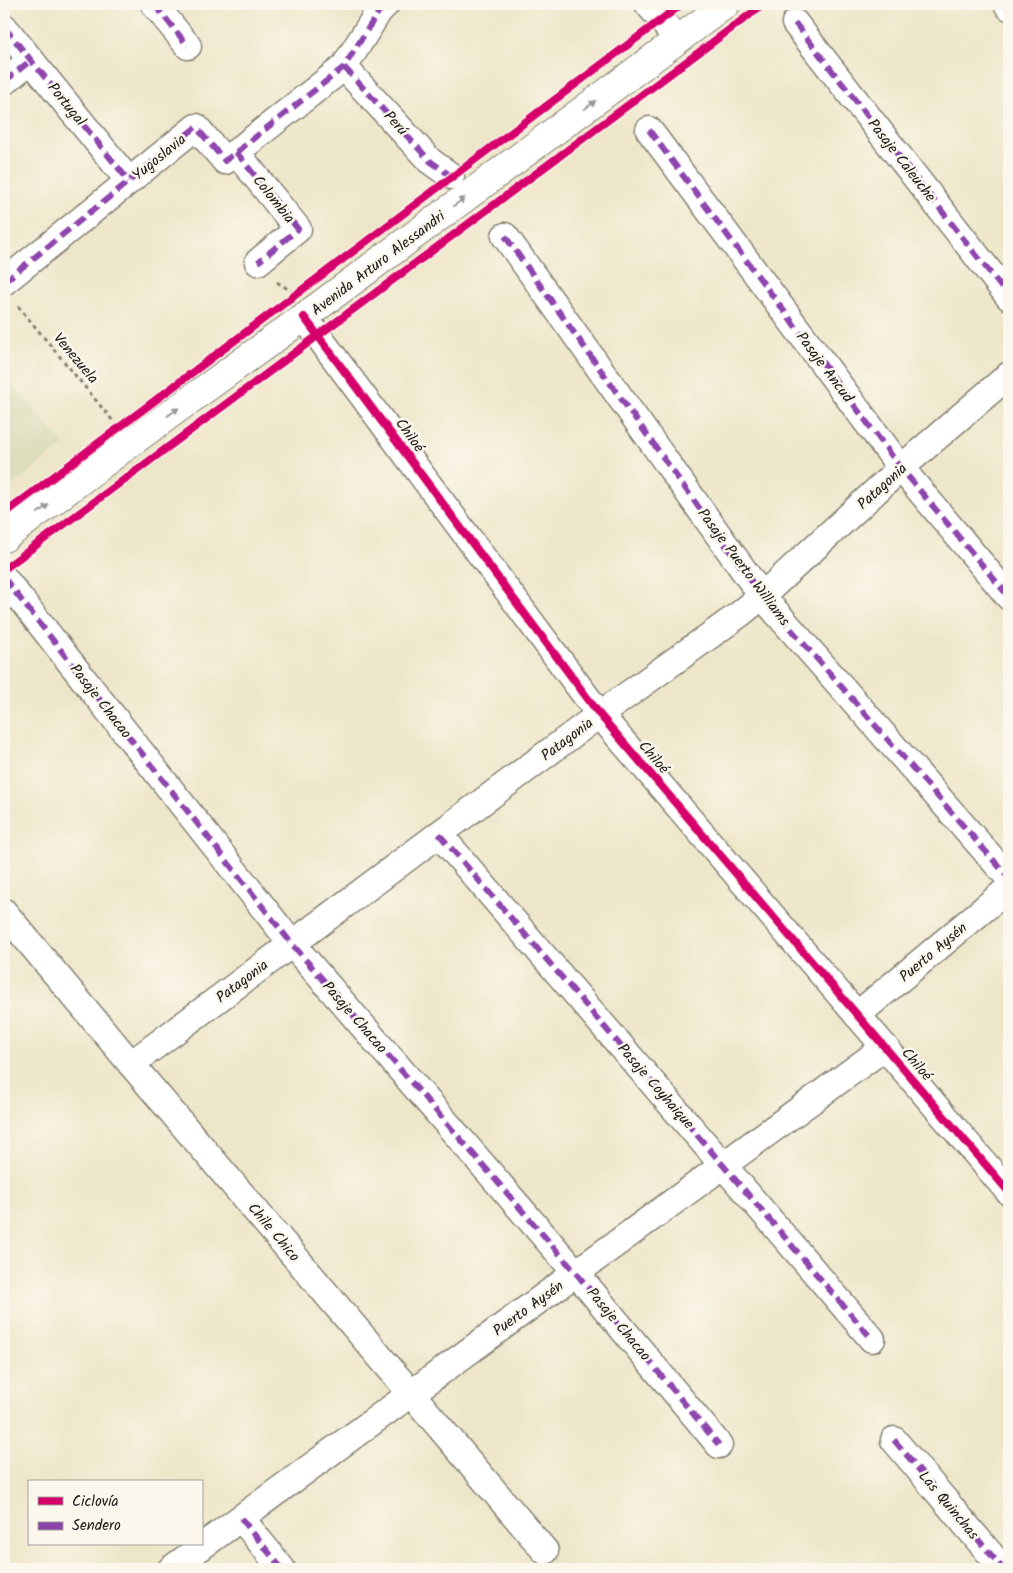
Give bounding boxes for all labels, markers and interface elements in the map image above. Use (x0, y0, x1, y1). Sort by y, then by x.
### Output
street label: Portugal (41, 77, 92, 132)
one-way arrow (583, 100, 597, 110)
street label: Perú (377, 106, 414, 142)
street label: Pasaje Caleuche (861, 114, 942, 208)
street label: Yugoslavia (127, 128, 192, 187)
street label: Colombia (246, 170, 300, 229)
one-way arrow (452, 197, 466, 207)
street label: Avenida Arturo Alessandri (306, 204, 452, 322)
street label: Pasaje Ancud (789, 327, 859, 409)
street label: Venezuela (47, 328, 104, 390)
one-way arrow (166, 407, 180, 417)
street label: Chiloé (388, 413, 431, 459)
street label: Patagonia (852, 458, 913, 516)
one-way arrow (36, 503, 49, 514)
street label: Pasaje Puerto Williams (691, 503, 796, 632)
street label: Pasaje Chacao (63, 659, 137, 745)
street label: Patagonia (536, 712, 599, 768)
street label: Chiloé (632, 736, 676, 781)
street label: Puerto Aysén (894, 917, 973, 989)
street label: Patagonia (211, 954, 274, 1010)
street label: Pasaje Chacao (316, 976, 393, 1060)
street label: Pasaje Coyhaique (611, 1038, 700, 1135)
street label: Chiloé (895, 1043, 939, 1088)
street label: Chile Chico (241, 1198, 305, 1268)
street label: Puerto Aysén (488, 1275, 569, 1343)
street label: Pasaje Chacao (580, 1283, 656, 1367)
street label: Las Quinchas (912, 1466, 985, 1546)
legend (28, 1480, 202, 1546)
text: Ciclovía (72, 1490, 119, 1514)
text: Sendero (72, 1514, 121, 1538)

